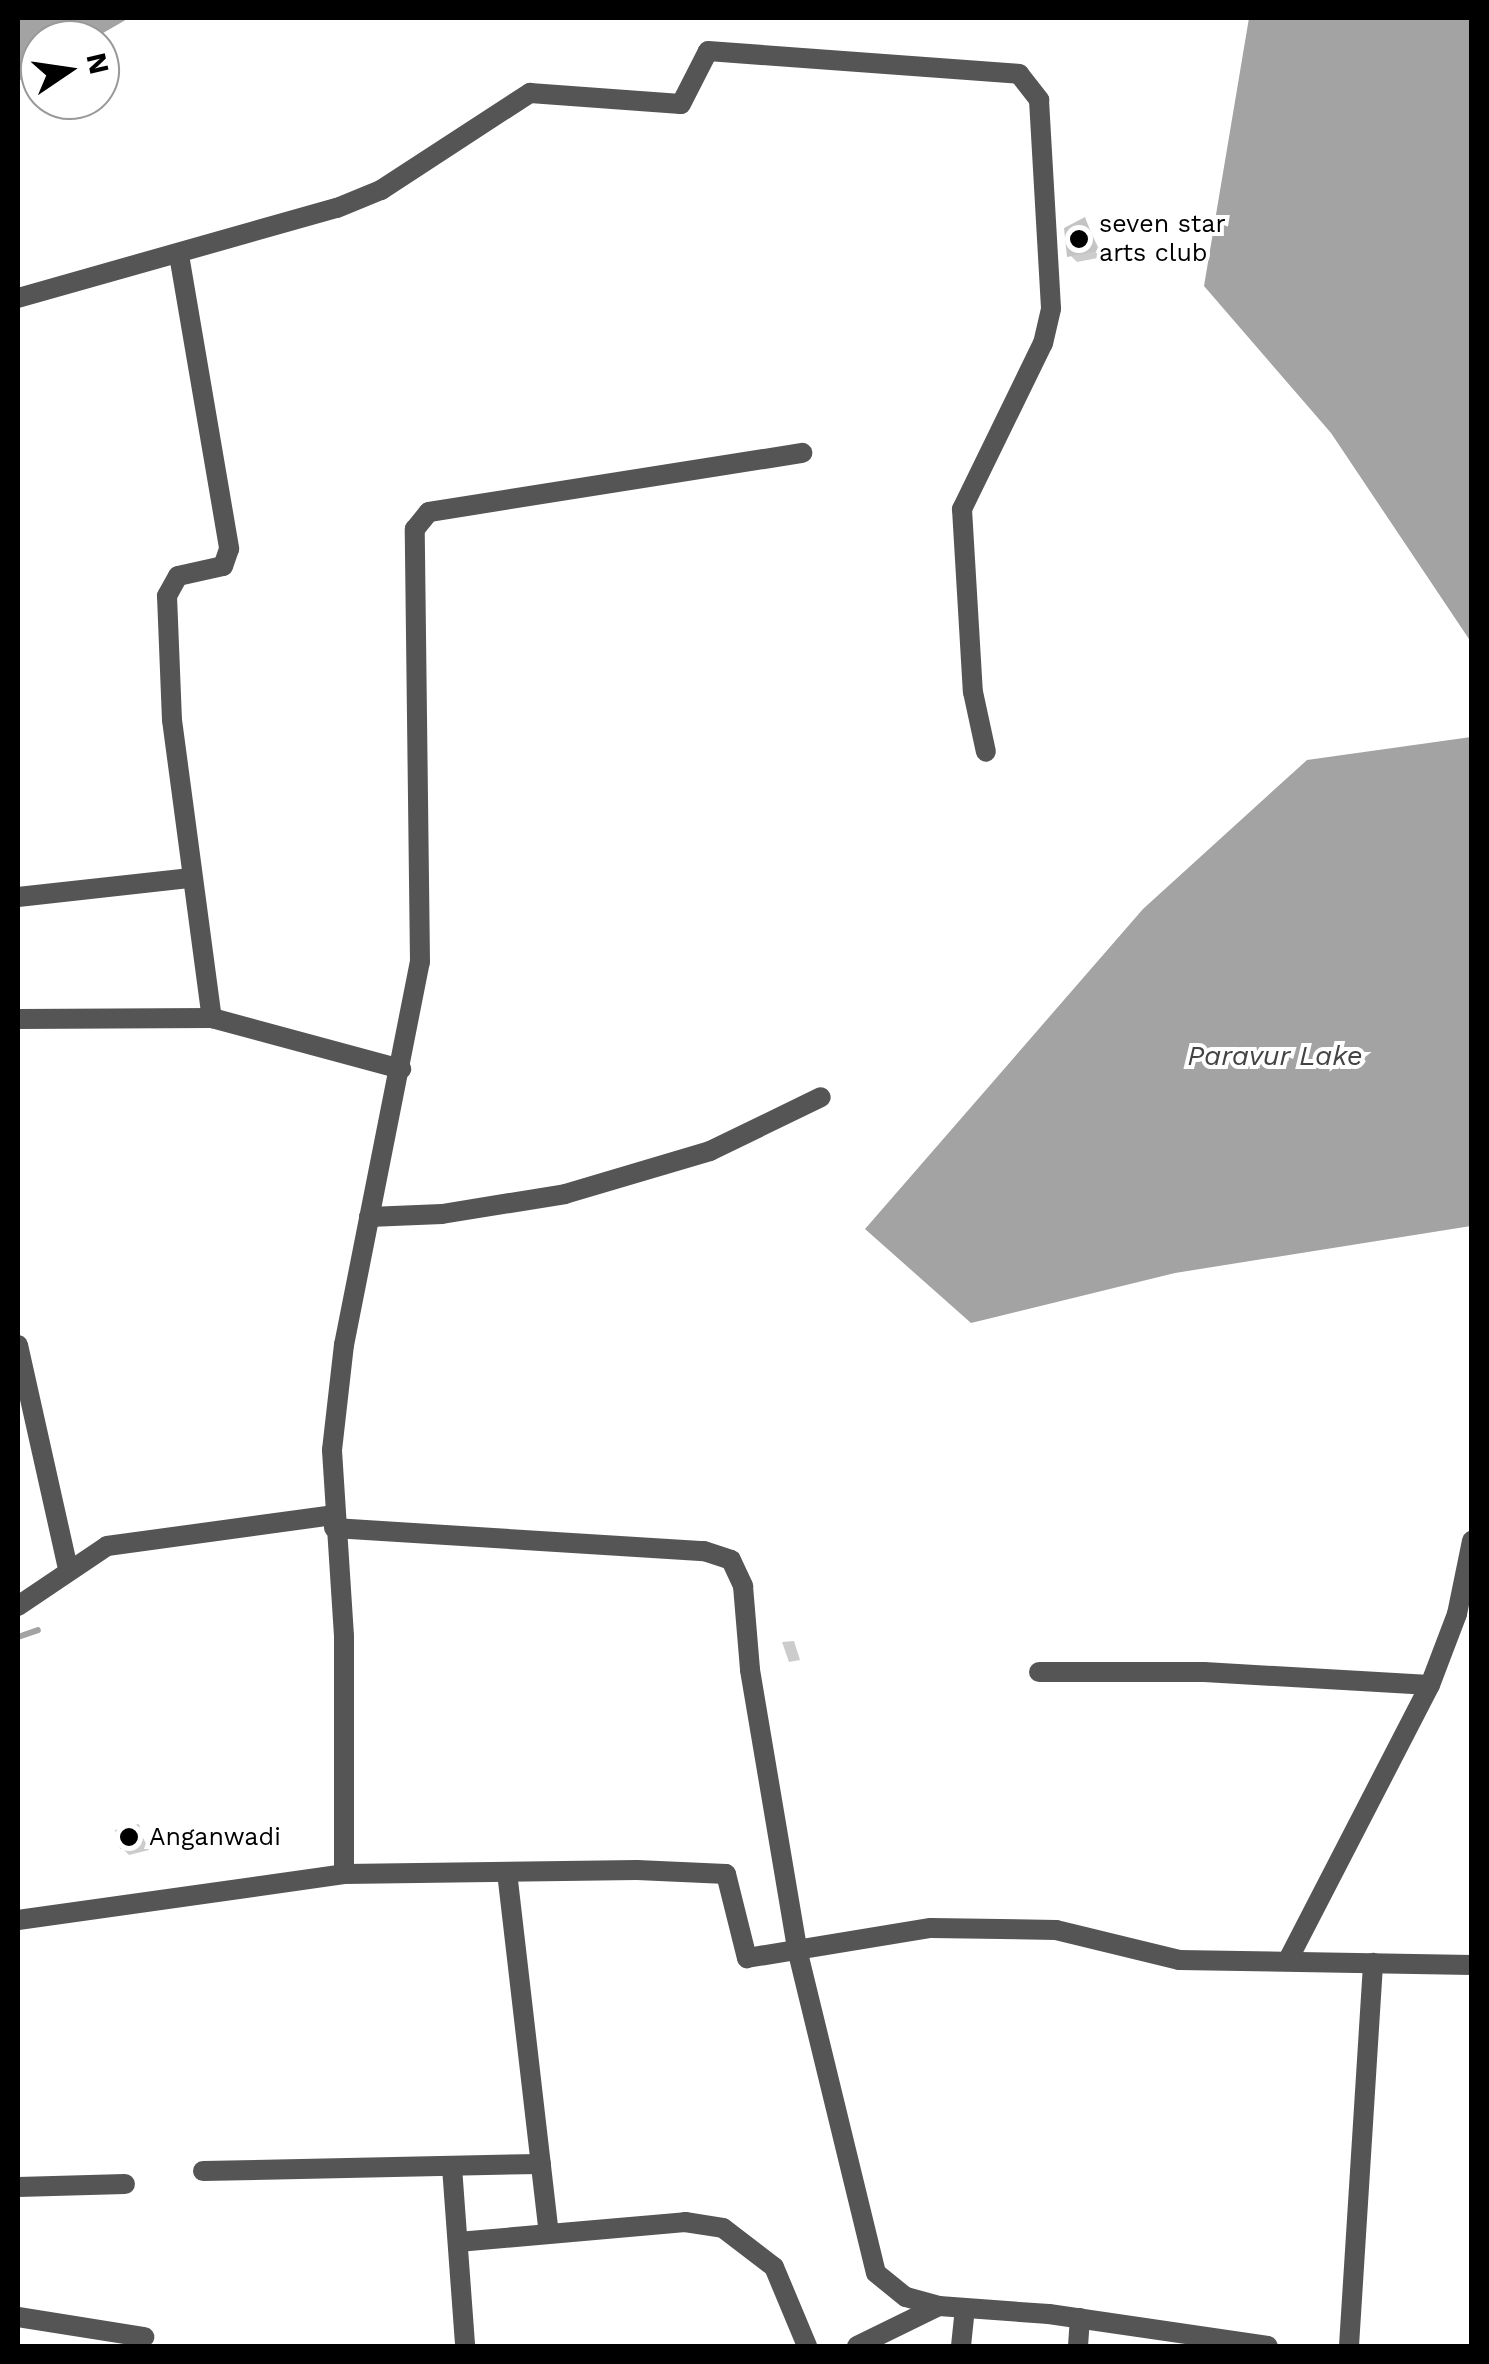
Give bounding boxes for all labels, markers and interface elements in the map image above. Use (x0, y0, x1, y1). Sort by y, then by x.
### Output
north arrow (20, 20, 120, 120)
text: N (79, 50, 116, 77)
place label: seven star arts club (1099, 210, 1226, 269)
marker: seven star arts club (1068, 228, 1090, 250)
water label: Paravur Lake (1187, 1039, 1363, 1073)
place label: Anganwadi (149, 1822, 281, 1852)
marker: Anganwadi (118, 1826, 140, 1848)

